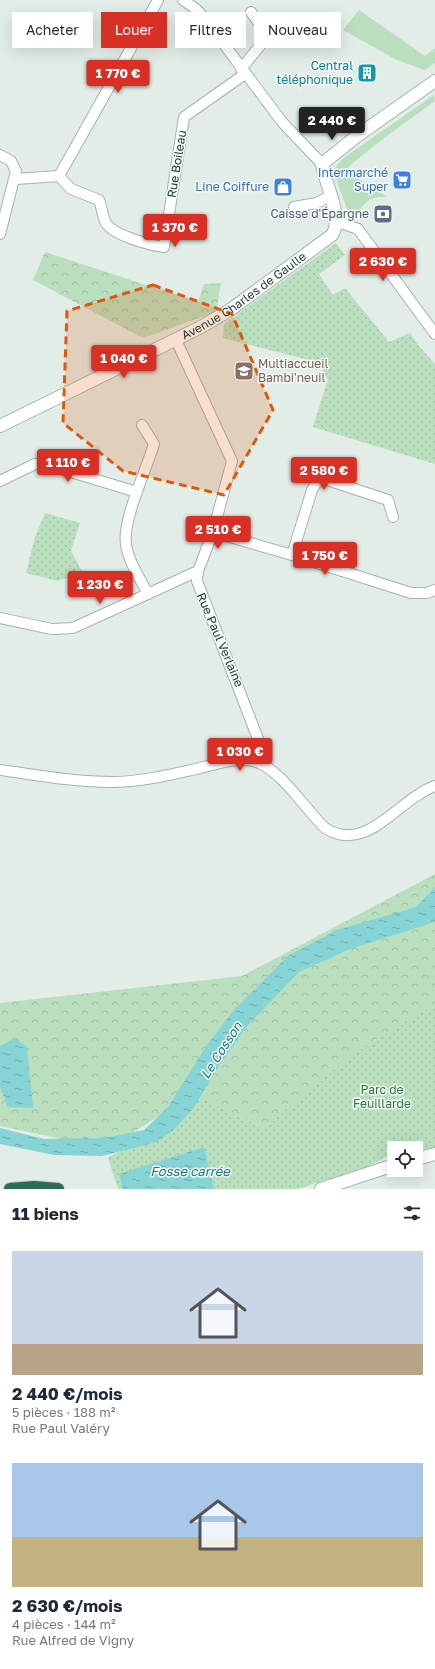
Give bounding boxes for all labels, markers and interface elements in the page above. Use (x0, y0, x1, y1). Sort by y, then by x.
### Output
chip: Acheter (12, 12, 93, 48)
chip: Louer (101, 12, 167, 48)
chip: Filtres (175, 12, 246, 48)
chip: Nouveau (254, 12, 341, 48)
place label: Central téléphonique (276, 58, 353, 87)
pin: 1 770 € (81, 60, 155, 94)
building icon: Central téléphonique (356, 62, 378, 84)
text: 1 770 € (96, 65, 140, 81)
pin: 2 440 € (295, 107, 369, 141)
text: 2 440 € (308, 112, 356, 128)
street label: Rue Boileau (164, 129, 189, 199)
place label: Intermarché Super (318, 165, 388, 194)
supermarket icon: Intermarché Super (391, 169, 413, 191)
shop icon: Line Coiffure (272, 176, 294, 198)
place label: Line Coiffure (195, 179, 269, 194)
bank icon: Caisse d'Épargne (372, 203, 394, 225)
place label: Caisse d'Épargne (270, 206, 369, 221)
pin: 1 370 € (138, 214, 212, 248)
text: 1 370 € (152, 219, 198, 235)
pin: 2 630 € (346, 248, 420, 282)
street label: Avenue Charles de Gaulle (179, 249, 309, 342)
text: 2 630 € (359, 253, 407, 269)
pin: 1 040 € (87, 345, 161, 379)
text: 1 040 € (100, 350, 148, 366)
place label: Multiaccueil Bambi'neuil (258, 356, 328, 385)
school or university icon: Multiaccueil Bambi'neuil (233, 360, 255, 382)
pin: 1 110 € (31, 449, 105, 483)
text: 1 110 € (46, 454, 90, 470)
pin: 2 580 € (287, 457, 361, 491)
text: 2 580 € (300, 462, 348, 478)
pin: 2 510 € (181, 516, 255, 550)
text: 2 510 € (195, 521, 241, 537)
pin: 1 750 € (288, 542, 362, 576)
text: 1 750 € (302, 547, 348, 563)
pin: 1 230 € (63, 571, 137, 605)
text: 1 230 € (77, 576, 123, 592)
street label: Rue Paul Verlaine (194, 590, 247, 689)
pin: 1 030 € (203, 738, 277, 772)
text: 1 030 € (216, 743, 264, 759)
water label: Le Cosson (197, 1018, 246, 1081)
park label: Parc de Feuillarde (353, 1082, 411, 1111)
map controls (387, 1141, 423, 1177)
button: locate (387, 1141, 423, 1177)
water label: Fosse carrée (150, 1163, 231, 1179)
icon: filters (401, 1202, 423, 1224)
text: 11 biens (12, 1203, 79, 1224)
icon: home (182, 1277, 254, 1349)
text: 2 440 €/mois (12, 1383, 123, 1404)
text: 5 pièces · 188 m² (12, 1404, 115, 1420)
text: Rue Paul Valéry (12, 1420, 110, 1436)
icon: home (182, 1489, 254, 1561)
text: 2 630 €/mois (12, 1595, 122, 1616)
text: 4 pièces · 144 m² (12, 1616, 116, 1632)
text: Rue Alfred de Vigny (12, 1632, 134, 1648)

